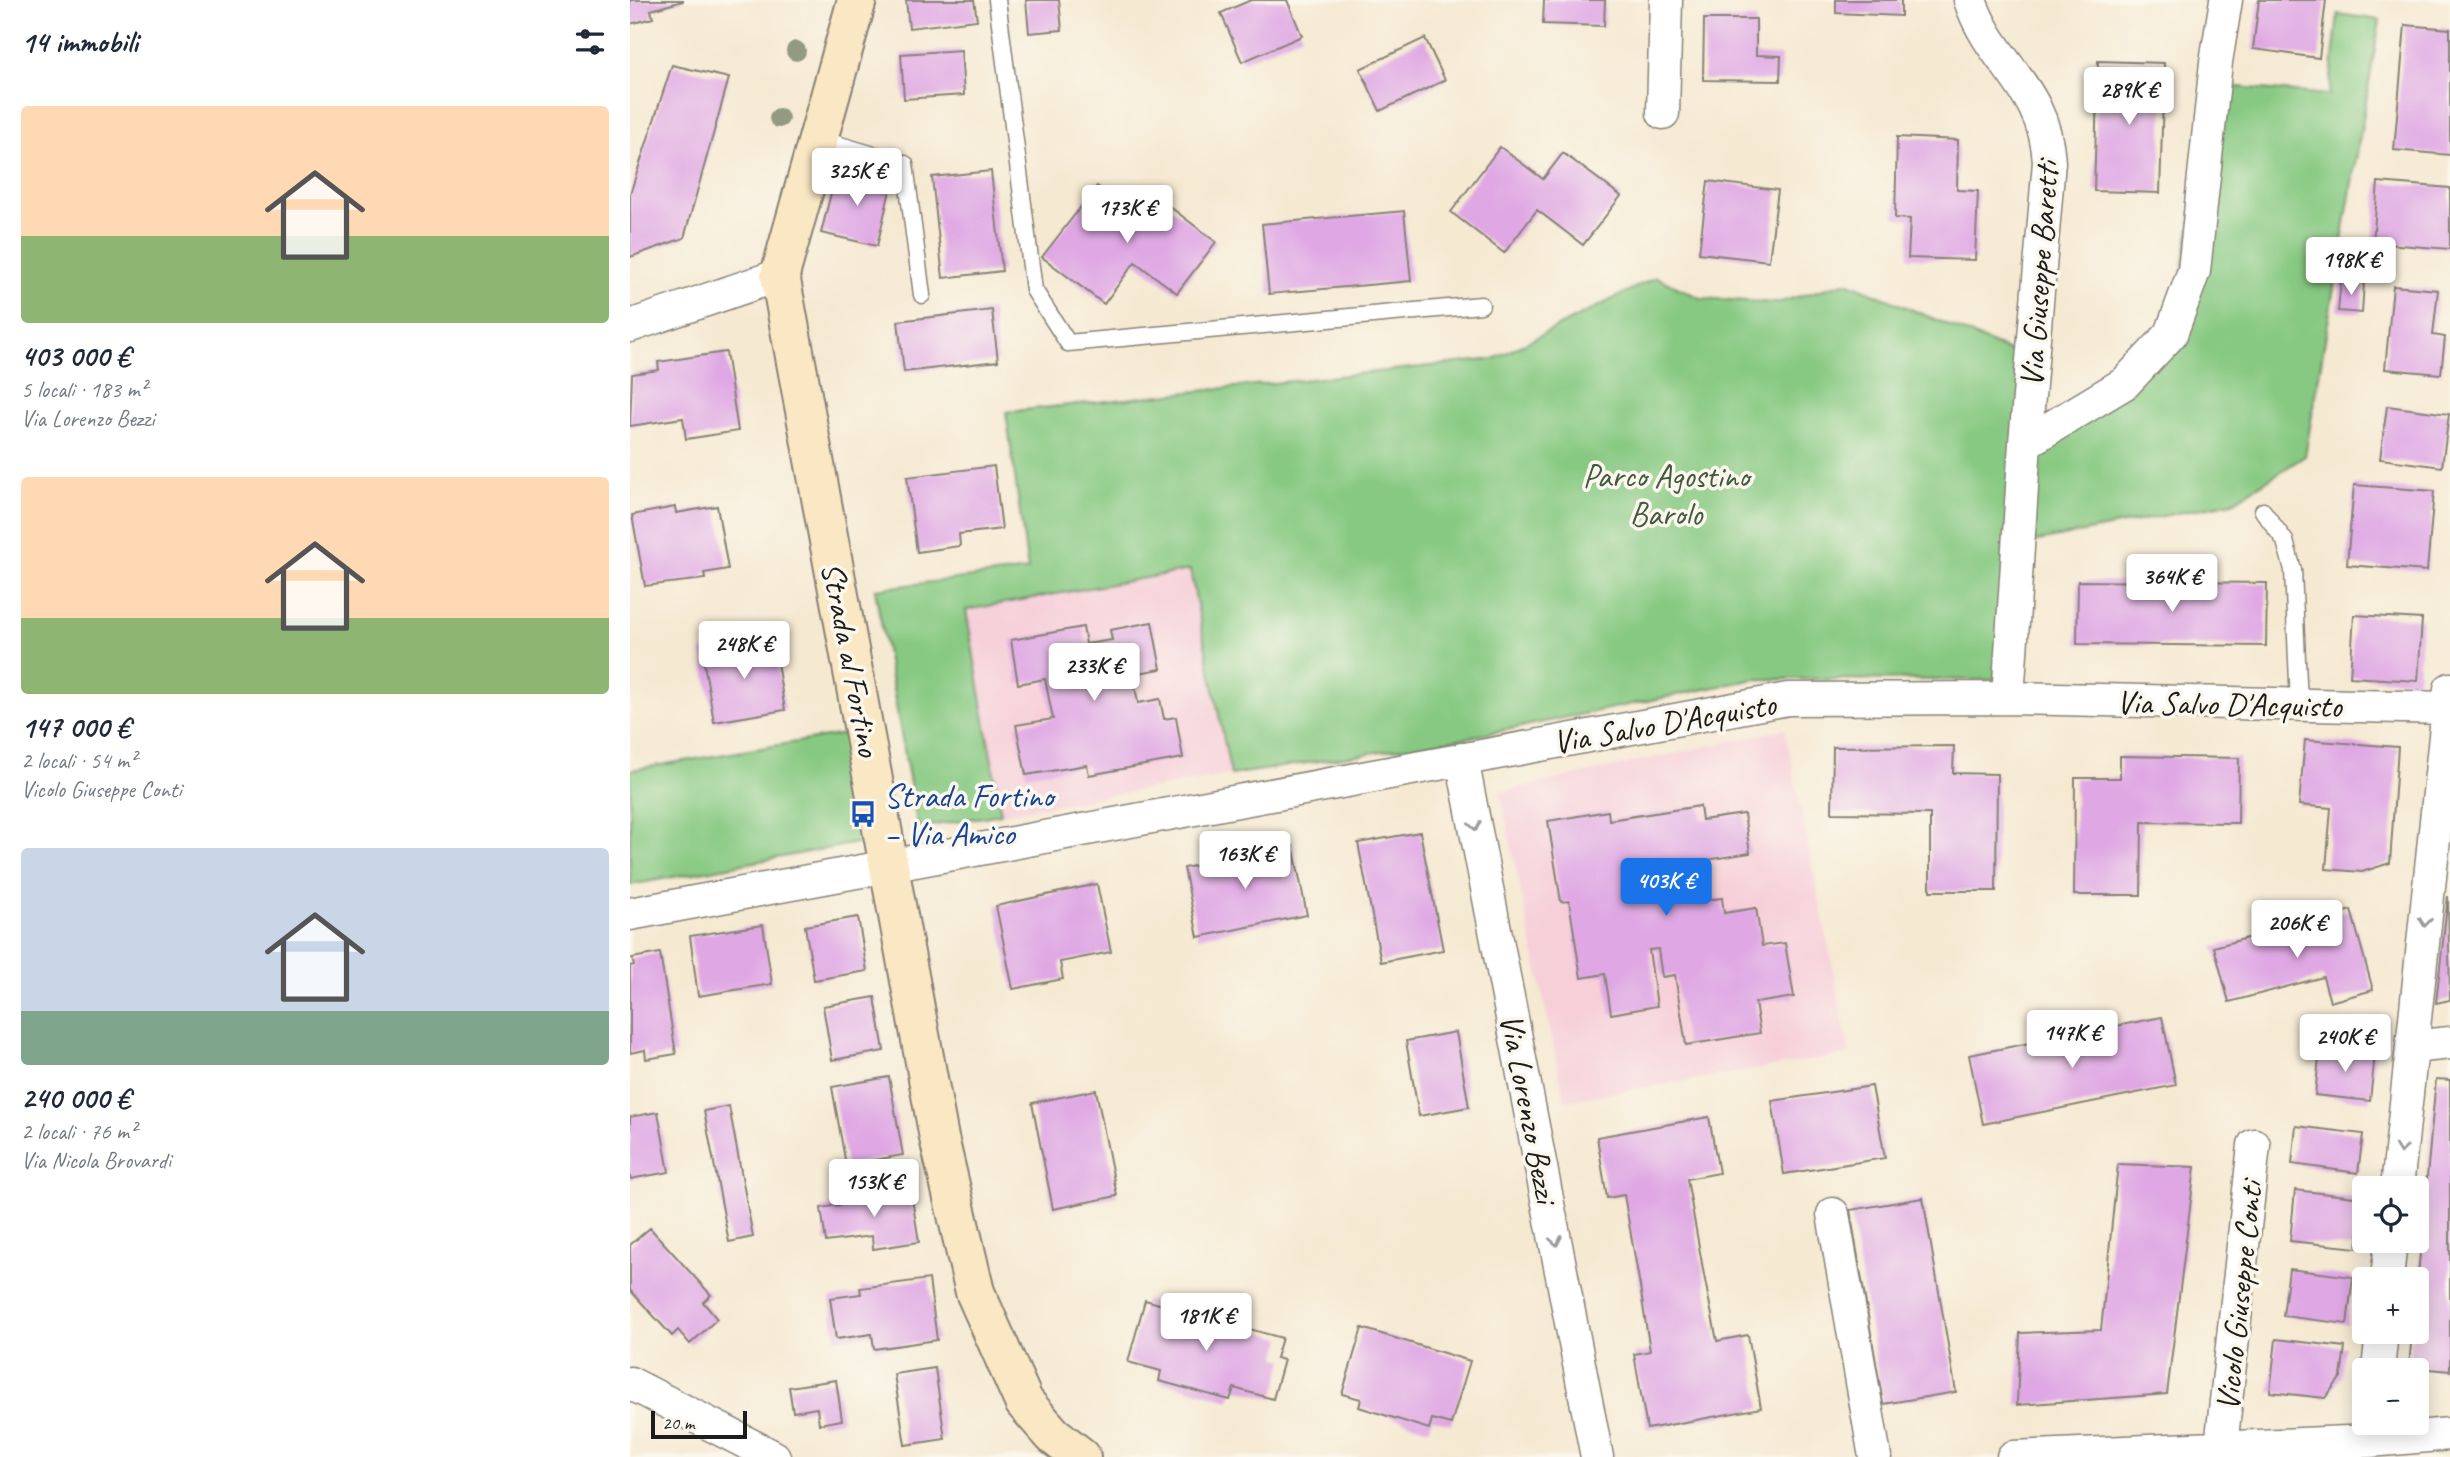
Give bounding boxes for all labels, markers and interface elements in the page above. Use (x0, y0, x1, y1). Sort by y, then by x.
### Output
text: 14 immobili (21, 23, 138, 61)
icon: filters (571, 23, 609, 61)
pin: 289K € (2072, 68, 2186, 127)
text: 289K € (2100, 75, 2158, 104)
pin: 325K € (800, 148, 914, 208)
icon: home (252, 152, 378, 278)
text: 325K € (828, 156, 886, 185)
street label: Via Giuseppe Baretti (2010, 156, 2068, 388)
pin: 173K € (1070, 186, 1184, 245)
text: 173K € (1098, 193, 1156, 222)
pin: 198K € (2294, 238, 2408, 297)
text: 198K € (2322, 245, 2380, 274)
text: 403 000 € (21, 337, 130, 375)
text: 5 locali · 183 m² (21, 375, 147, 404)
text: Via Lorenzo Bezzi (21, 404, 155, 433)
park label: Parco Agostino Barolo (1583, 455, 1752, 535)
icon: home (252, 523, 378, 649)
pin: 364K € (2115, 554, 2229, 614)
street label: Strada al Fortino (812, 559, 891, 761)
text: 364K € (2142, 562, 2202, 591)
pin: 248K € (687, 622, 801, 681)
text: 248K € (715, 629, 773, 658)
pin: 233K € (1037, 644, 1151, 703)
text: 233K € (1065, 651, 1123, 680)
street label: Via Salvo D'Acquisto (2116, 681, 2343, 727)
street label: Via Salvo D'Acquisto (1550, 683, 1780, 763)
text: 147 000 € (21, 708, 130, 746)
text: 2 locali · 54 m² (21, 746, 136, 775)
text: Vicolo Giuseppe Conti (21, 775, 182, 804)
place label: Strada Fortino – Via Amico (884, 775, 1057, 855)
bus stop icon: Strada Fortino – Via Amico (848, 799, 878, 829)
one-way arrow (1467, 820, 1482, 832)
pin: 163K € (1188, 832, 1302, 891)
text: 163K € (1215, 839, 1275, 868)
pin: 403K € (1609, 858, 1723, 918)
text: 403K € (1637, 866, 1695, 895)
icon: home (252, 894, 378, 1020)
pin: 206K € (2240, 900, 2354, 960)
text: 206K € (2267, 908, 2327, 937)
one-way arrow (2418, 917, 2433, 928)
street label: Via Lorenzo Bezzi (1490, 1010, 1569, 1210)
pin: 147K € (2015, 1010, 2129, 1070)
pin: 240K € (2288, 1014, 2402, 1074)
text: 147K € (2043, 1018, 2101, 1047)
text: 240K € (2316, 1022, 2374, 1051)
text: 240 000 € (21, 1079, 130, 1117)
text: 2 locali · 76 m² (21, 1117, 136, 1146)
one-way arrow (2394, 1143, 2409, 1155)
text: Via Nicola Brovardi (21, 1146, 171, 1175)
pin: 153K € (817, 1160, 931, 1219)
text: 153K € (845, 1167, 903, 1196)
street label: Vicolo Giuseppe Conti (2206, 1175, 2272, 1413)
map controls (2352, 1176, 2429, 1435)
button: locate (2352, 1176, 2429, 1253)
one-way arrow (1547, 1235, 1562, 1247)
button: + (2352, 1267, 2429, 1344)
pin: 181K € (1149, 1294, 1263, 1353)
text: 181K € (1177, 1301, 1235, 1330)
button: − (2352, 1358, 2429, 1435)
scale bar (651, 1408, 747, 1440)
text: 20 m (662, 1411, 694, 1435)

